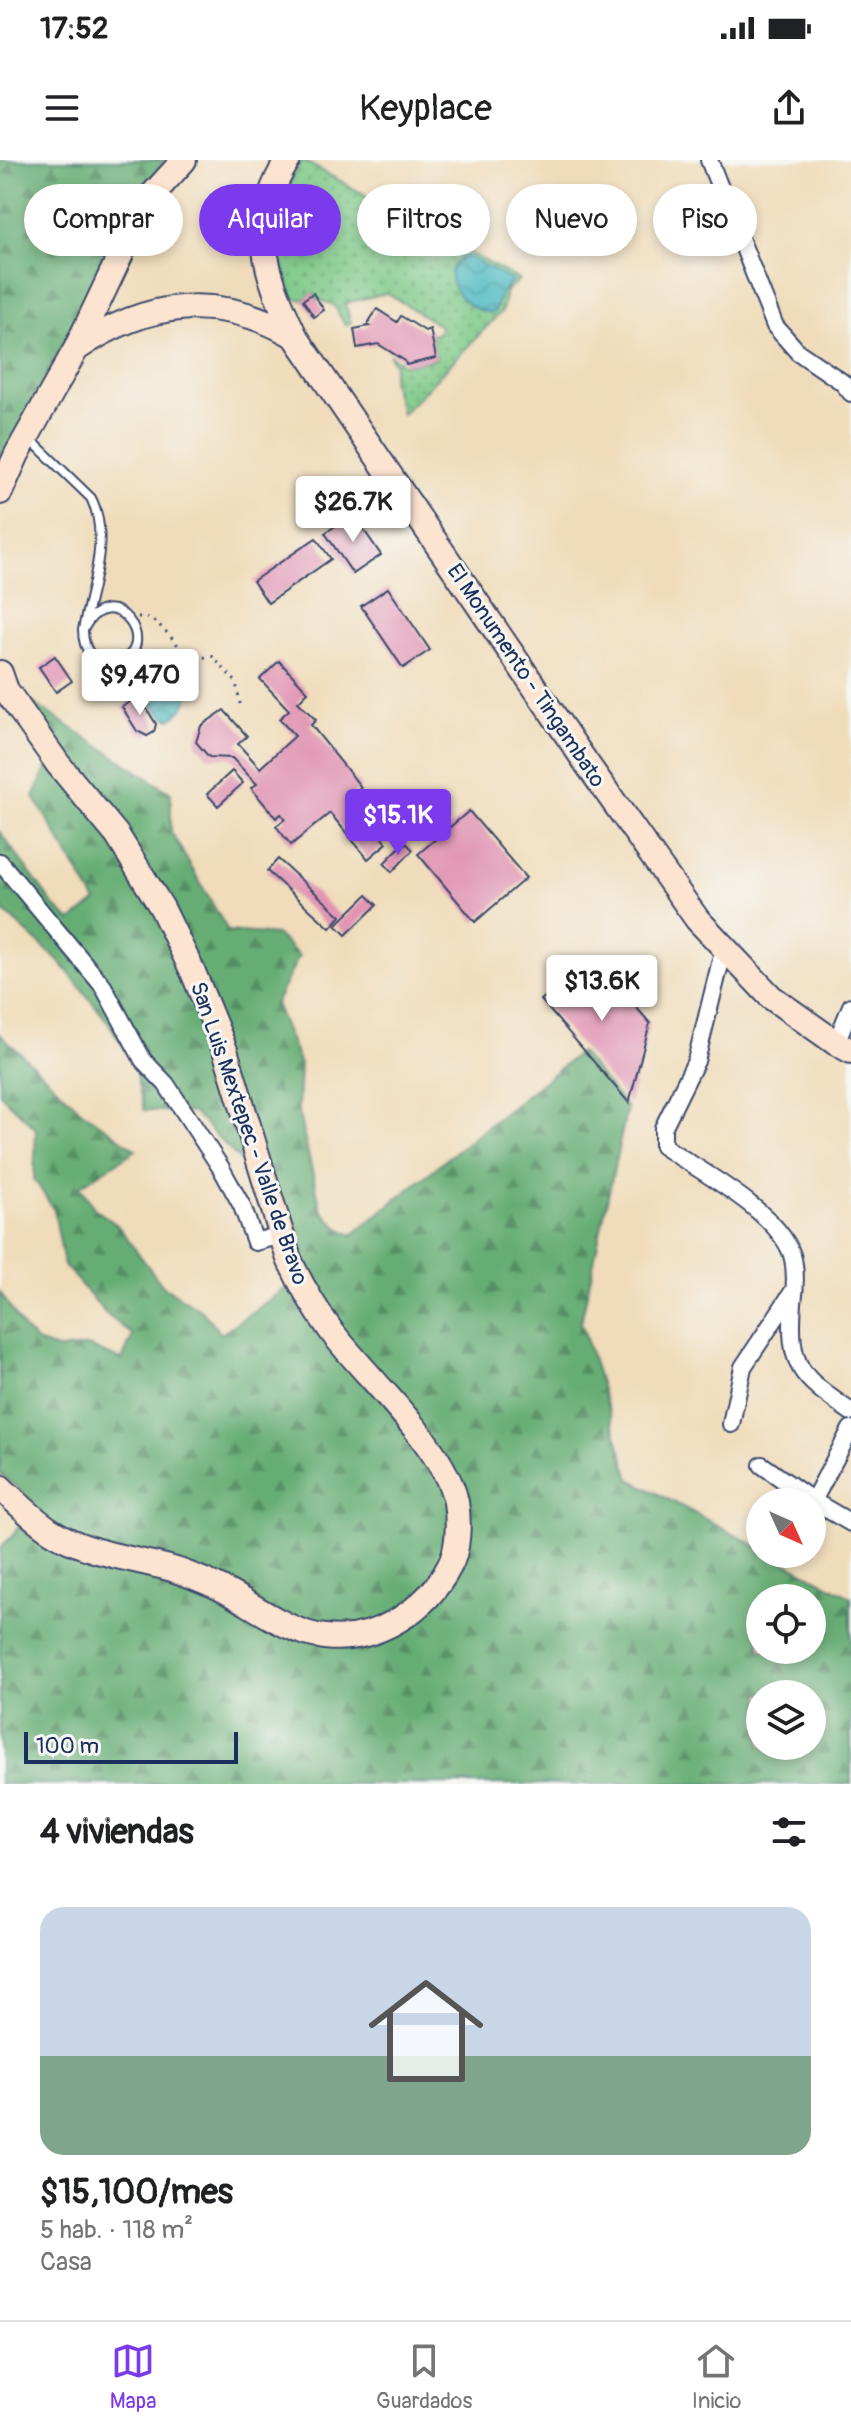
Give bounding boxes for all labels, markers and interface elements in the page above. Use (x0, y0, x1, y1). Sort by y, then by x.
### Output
text: 17:52 (40, 10, 109, 47)
icon: menu (40, 86, 84, 130)
text: Keyplace (359, 86, 492, 131)
icon: share (767, 86, 811, 130)
chip: Comprar (24, 184, 183, 256)
chip: Alquilar (199, 184, 341, 256)
chip: Filtros (357, 184, 490, 256)
chip: Nuevo (506, 184, 637, 256)
chip: Piso (653, 184, 757, 256)
pin: $26.7K (288, 476, 418, 544)
text: $26.7K (314, 486, 392, 518)
street label: El Monumento - Tingambato (441, 558, 612, 793)
pin: $9,470 (75, 649, 205, 717)
text: $9,470 (100, 659, 180, 691)
pin: $15.1K (333, 789, 463, 857)
text: $15.1K (363, 799, 433, 831)
pin: $13.6K (537, 955, 667, 1023)
text: $13.6K (564, 965, 640, 997)
street label: San Luis Mextepec - Valle de Bravo (184, 978, 314, 1289)
north arrow (746, 1488, 826, 1568)
map controls (746, 1488, 826, 1760)
button: locate (746, 1584, 826, 1664)
button: layers (746, 1680, 826, 1760)
scale bar (24, 1728, 238, 1764)
text: 100 m (36, 1732, 99, 1760)
icon: filters (767, 1810, 811, 1854)
text: 4 viviendas (40, 1811, 194, 1854)
icon: home (354, 1959, 498, 2103)
text: $15,100/mes (40, 2171, 233, 2214)
text: 5 hab. · 118 m² (40, 2214, 193, 2246)
text: Casa (40, 2246, 92, 2278)
tab: Mapa (110, 2339, 156, 2415)
tab: Guardados (376, 2339, 472, 2415)
tab: Inicio (692, 2339, 741, 2415)

